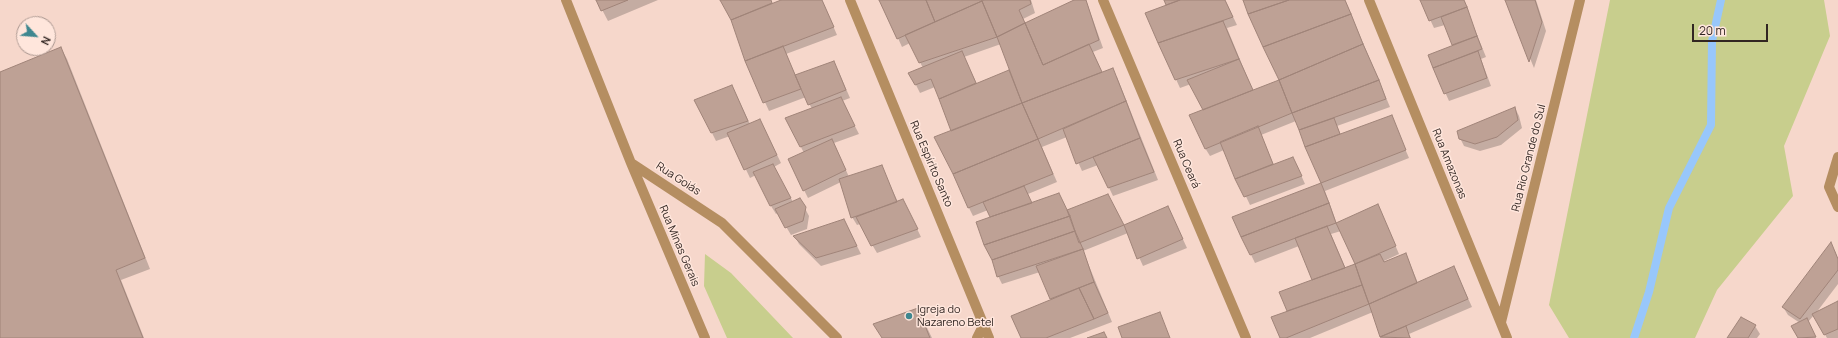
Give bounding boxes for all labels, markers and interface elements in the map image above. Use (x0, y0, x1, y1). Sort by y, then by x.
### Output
north arrow (16, 16, 56, 56)
scale bar (1694, 16, 1770, 42)
text: 20 m (1699, 22, 1726, 39)
text: N (38, 34, 55, 48)
street label: Rua Rio Grande do Sul (1509, 103, 1549, 213)
street label: Rua Espírito Santo (907, 119, 955, 209)
street label: Rua Amazonas (1429, 127, 1469, 201)
street label: Rua Ceará (1170, 138, 1202, 190)
street label: Rua Goiás (653, 160, 703, 198)
street label: Rua Minas Gerais (656, 204, 702, 288)
place label: Igreja do Nazareno Betel (917, 303, 994, 329)
marker: Igreja do Nazareno Betel (904, 311, 914, 321)

